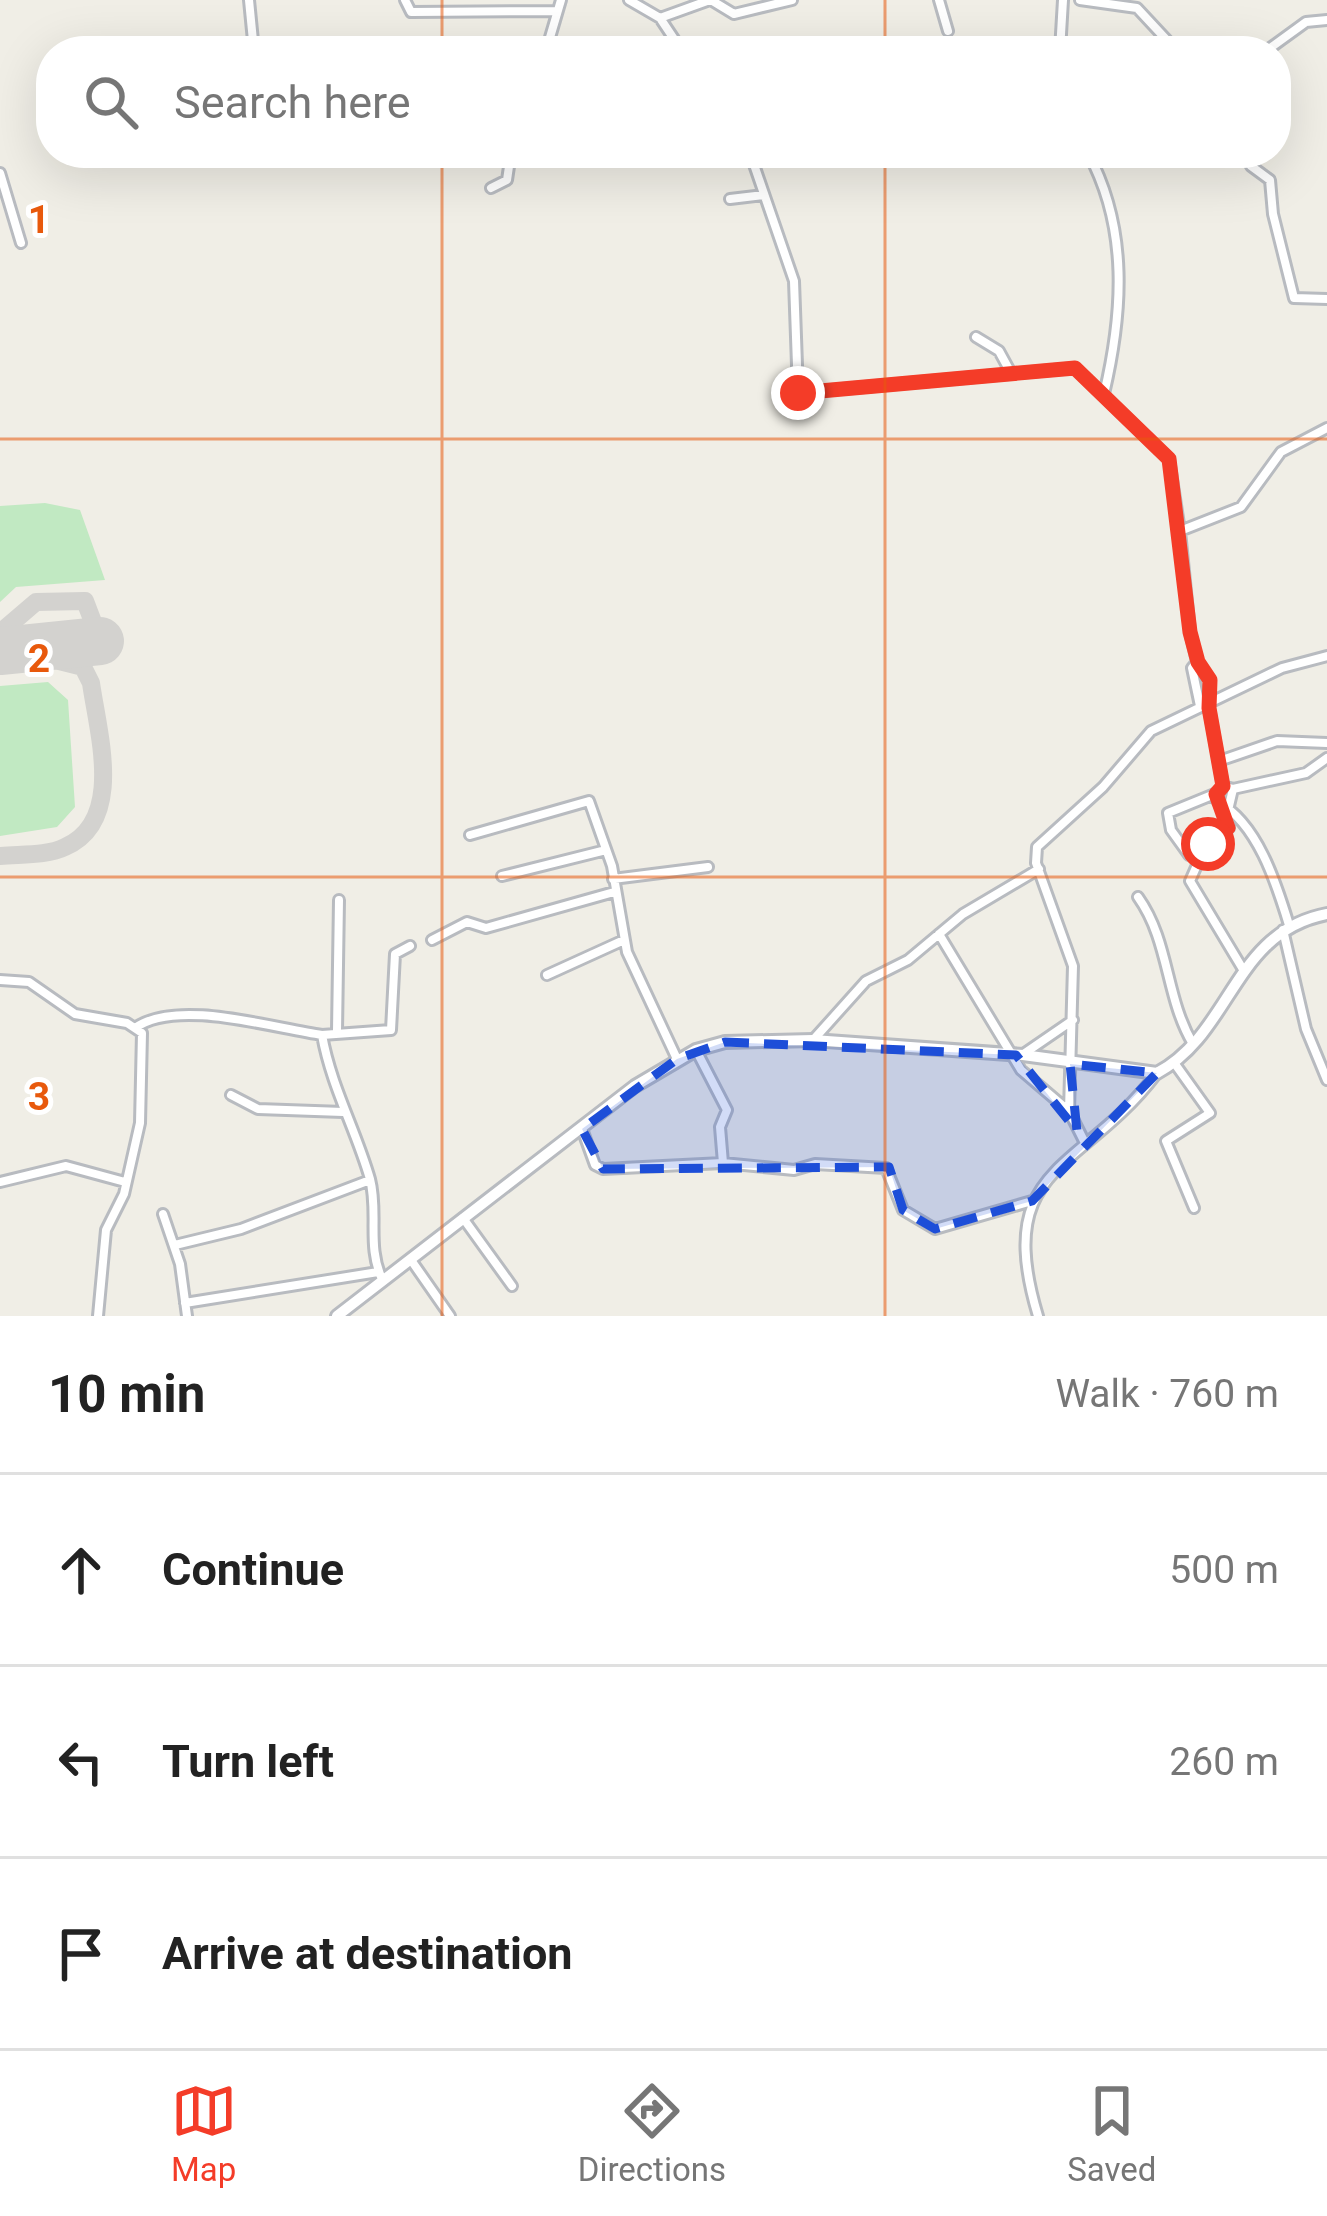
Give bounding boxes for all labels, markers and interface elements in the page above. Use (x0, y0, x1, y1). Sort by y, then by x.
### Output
search box (36, 36, 1291, 168)
icon: search (78, 69, 144, 135)
text: Search here (174, 76, 411, 129)
text: 1 (28, 197, 50, 243)
route end (771, 366, 825, 420)
text: 2 (28, 636, 50, 682)
route start (1181, 817, 1235, 871)
text: 3 (28, 1074, 50, 1120)
text: 10 min (48, 1365, 205, 1424)
text: Walk · 760 m (1055, 1371, 1279, 1417)
icon: ahead (48, 1537, 114, 1603)
text: Continue (162, 1543, 344, 1596)
text: 500 m (1169, 1547, 1279, 1593)
icon: left (48, 1729, 114, 1795)
text: Turn left (162, 1735, 334, 1788)
text: 260 m (1169, 1739, 1279, 1785)
icon: arrive (48, 1921, 114, 1987)
text: Arrive at destination (162, 1927, 573, 1980)
tab: Map (171, 2078, 237, 2189)
tab: Directions (578, 2078, 726, 2189)
tab: Saved (1067, 2078, 1156, 2189)

